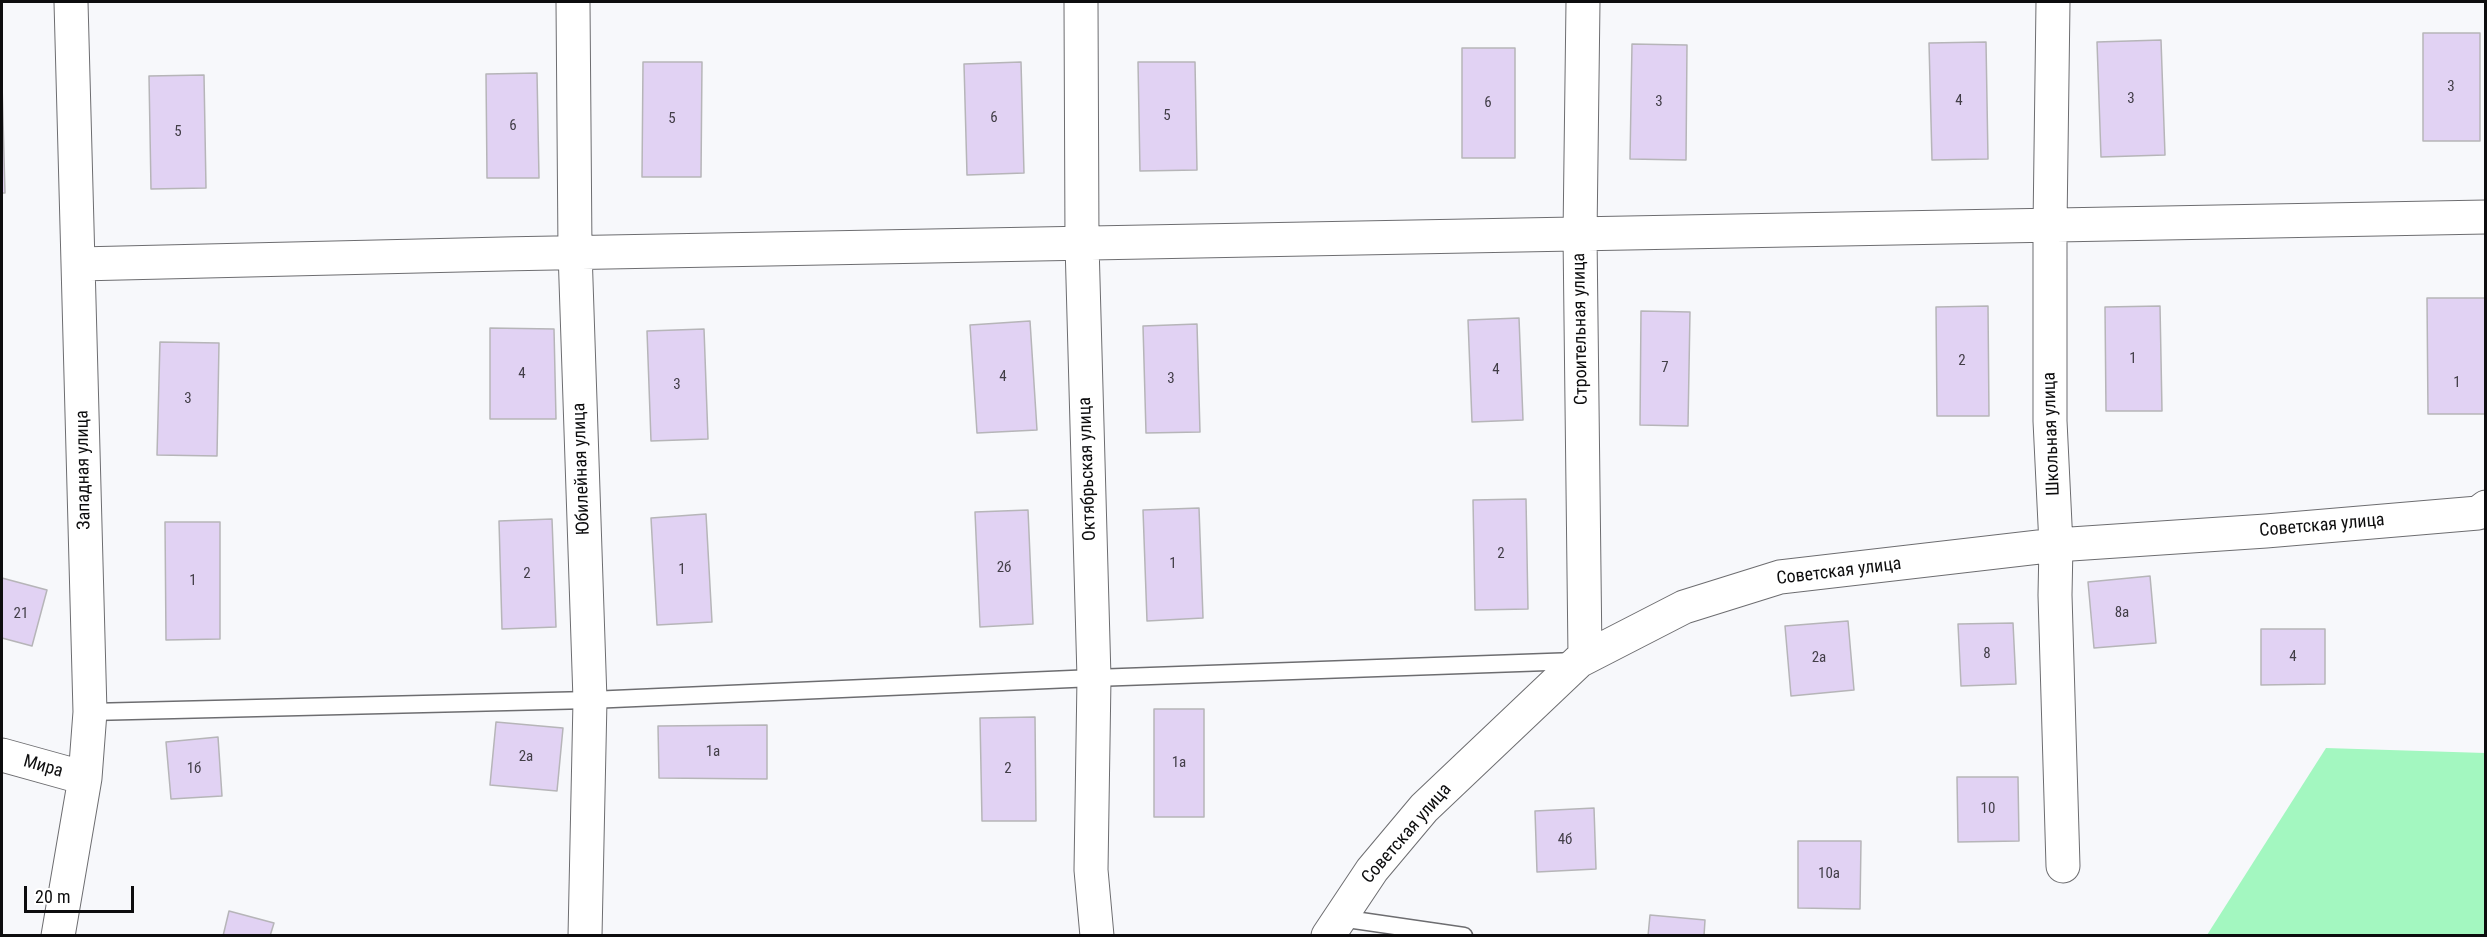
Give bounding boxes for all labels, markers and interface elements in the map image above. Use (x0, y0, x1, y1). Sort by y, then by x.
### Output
house number: 3 (2447, 78, 2455, 96)
house number: 3 (2127, 90, 2135, 108)
house number: 4 (1955, 92, 1963, 110)
house number: 3 (1655, 93, 1663, 111)
house number: 6 (1484, 94, 1492, 112)
house number: 5 (1163, 107, 1171, 125)
house number: 6 (990, 109, 998, 127)
house number: 5 (668, 110, 676, 128)
house number: 6 (509, 117, 517, 135)
house number: 5 (174, 123, 182, 141)
street label: Строительная улица (1569, 253, 1593, 405)
house number: 1 (2129, 350, 2137, 368)
house number: 2 (1958, 352, 1966, 370)
house number: 7 (1661, 359, 1669, 377)
house number: 4 (1492, 361, 1500, 379)
house number: 4 (518, 365, 526, 383)
house number: 4 (999, 368, 1007, 386)
house number: 3 (1167, 370, 1175, 388)
street label: Школьная улица (2039, 372, 2065, 496)
house number: 1 (2453, 374, 2461, 392)
house number: 3 (673, 376, 681, 394)
house number: 3 (184, 390, 192, 408)
street label: Октябрьская улица (1075, 397, 1101, 541)
street label: Юбилейная улица (569, 402, 595, 536)
street label: Западная улица (72, 410, 96, 530)
street label: Советская улица (2259, 510, 2385, 542)
house number: 2 (1497, 545, 1505, 563)
street label: Советская улица (1775, 554, 1903, 590)
house number: 1 (1169, 555, 1177, 573)
house number: 2б (997, 559, 1011, 577)
house number: 1 (678, 561, 686, 579)
house number: 2 (523, 565, 531, 583)
house number: 1 (189, 572, 197, 590)
house number: 8а (2115, 604, 2129, 622)
house number: 21 (14, 605, 28, 623)
house number: 8 (1983, 645, 1991, 663)
house number: 4 (2289, 648, 2297, 666)
house number: 2а (1812, 649, 1826, 667)
house number: 1а (706, 743, 720, 761)
house number: 2а (519, 748, 533, 766)
street label: Мира (21, 751, 65, 783)
house number: 1а (1172, 754, 1186, 772)
house number: 1б (187, 760, 201, 778)
house number: 2 (1004, 760, 1012, 778)
street label: Советская улица (1358, 780, 1456, 888)
house number: 10 (1981, 800, 1995, 818)
house number: 4б (1558, 831, 1572, 849)
house number: 10а (1818, 865, 1840, 883)
scale bar (27, 874, 136, 912)
text: 20 m (35, 886, 70, 907)

